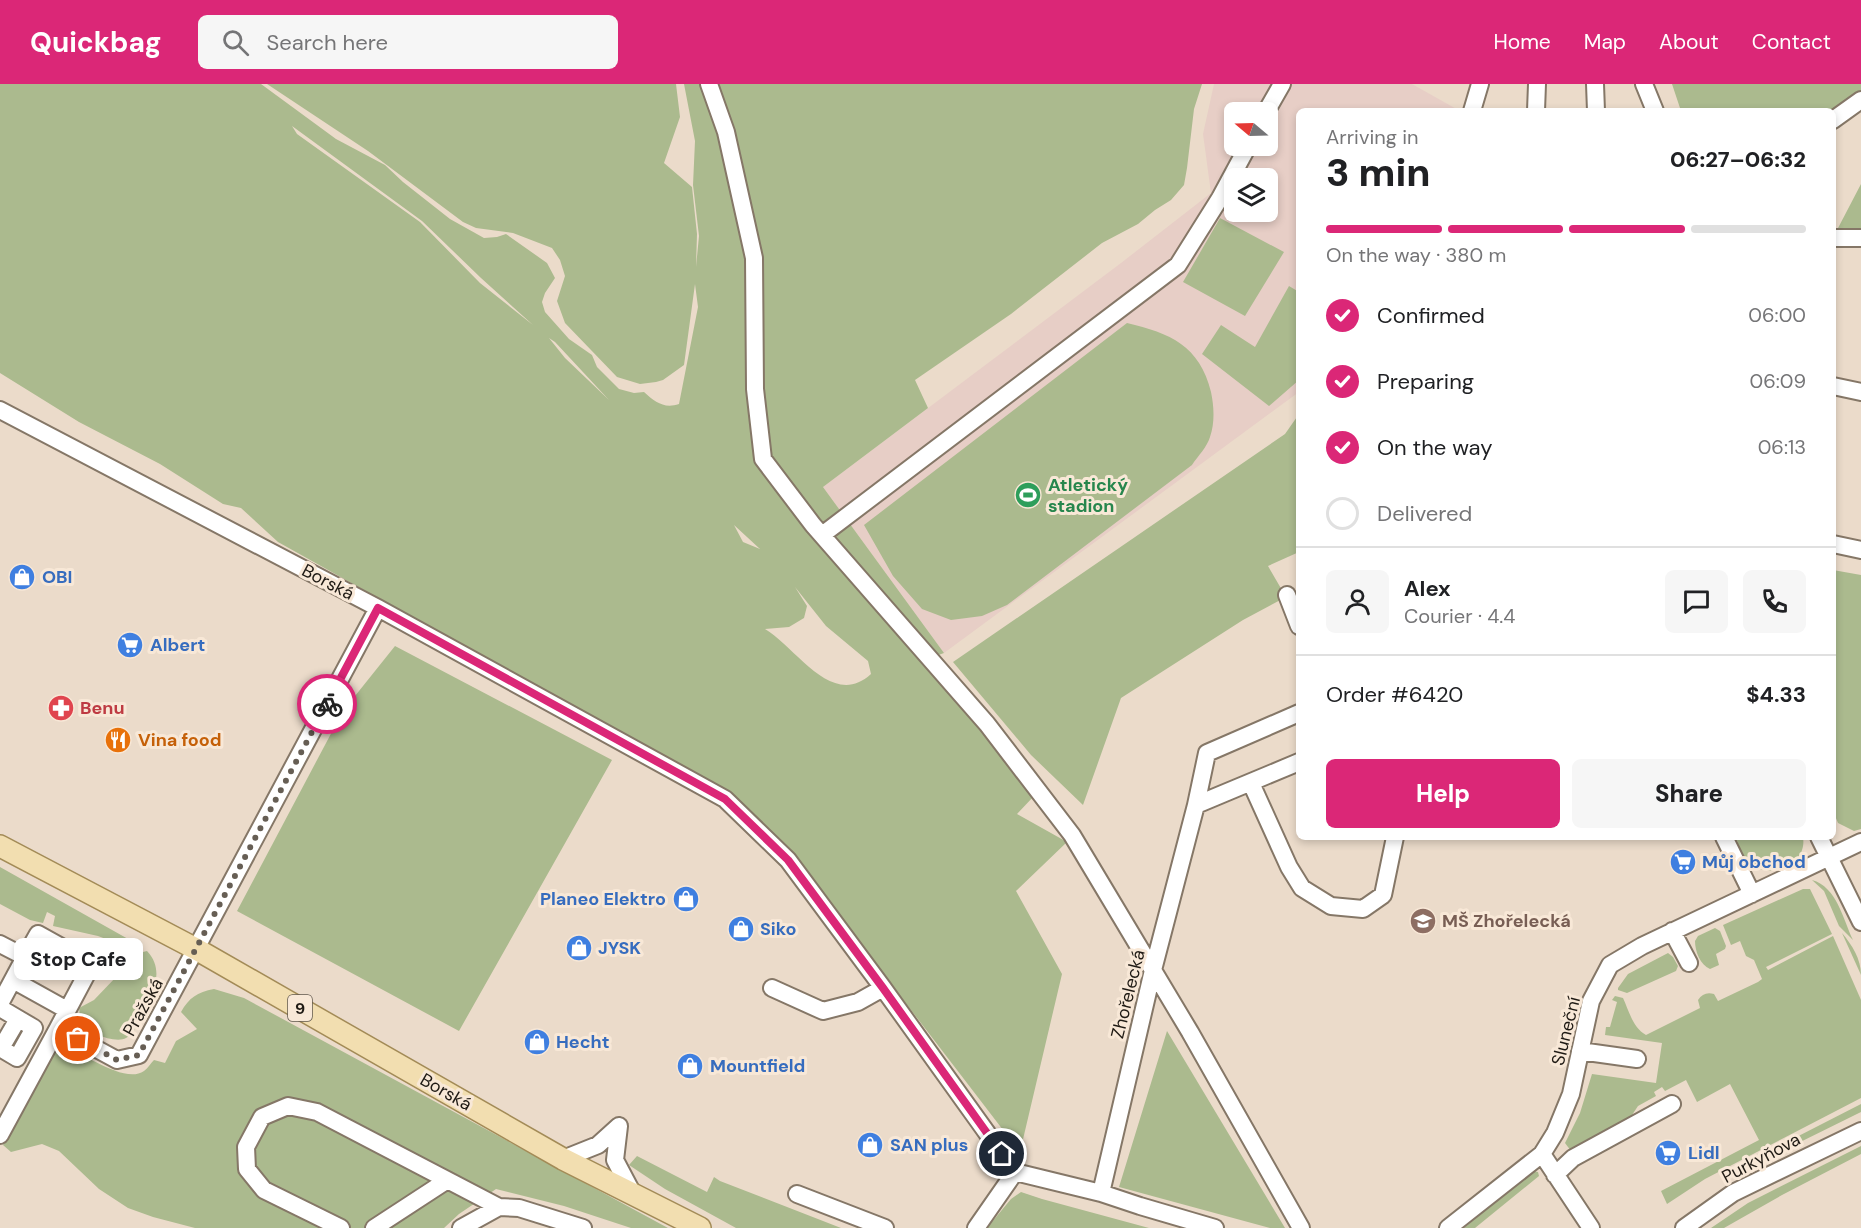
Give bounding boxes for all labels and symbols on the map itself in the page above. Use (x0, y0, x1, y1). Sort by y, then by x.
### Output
north arrow (1224, 102, 1278, 156)
place label: Atletický stadion (1048, 473, 1128, 518)
sports icon: Atletický stadion (1013, 480, 1043, 510)
street label: Borská (298, 558, 358, 606)
shop icon: OBI (7, 562, 37, 592)
place label: OBI (42, 565, 73, 589)
supermarket icon: Albert (115, 630, 145, 660)
place label: Albert (150, 633, 205, 657)
courier (297, 674, 357, 734)
pharmacy icon: Benu (46, 693, 76, 723)
place label: Benu (80, 696, 125, 720)
restaurant icon: Vina food (103, 725, 133, 755)
place label: Vina food (138, 728, 222, 752)
supermarket icon: Můj obchod (1668, 847, 1698, 877)
place label: Můj obchod (1702, 850, 1806, 874)
shop icon: Planeo Elektro (671, 884, 701, 914)
place label: Planeo Elektro (540, 887, 666, 911)
school or university icon: MŠ Zhořelecká (1408, 906, 1438, 936)
place label: MŠ Zhořelecká (1442, 909, 1571, 933)
shop icon: Siko (726, 914, 756, 944)
place label: Siko (760, 917, 796, 941)
shop icon: JYSK (564, 933, 594, 963)
place label: JYSK (598, 936, 641, 960)
callout: Stop Cafe (14, 937, 142, 979)
street label: Zhořelecká (1105, 947, 1151, 1041)
street label: Pražská (117, 974, 169, 1040)
street label: Sluneční (1546, 994, 1586, 1068)
road number: 9 (288, 995, 312, 1021)
pin (52, 1013, 103, 1064)
shop icon: Hecht (522, 1027, 552, 1057)
place label: Hecht (556, 1030, 610, 1054)
shop icon: Mountfield (675, 1051, 705, 1081)
place label: Mountfield (710, 1054, 805, 1078)
street label: Borská (416, 1068, 476, 1116)
street label: Purkyňova (1717, 1127, 1805, 1189)
pin (976, 1128, 1027, 1179)
shop icon: SAN plus (855, 1130, 885, 1160)
place label: SAN plus (890, 1133, 968, 1157)
supermarket icon: Lidl (1653, 1138, 1683, 1168)
place label: Lidl (1688, 1141, 1720, 1165)

